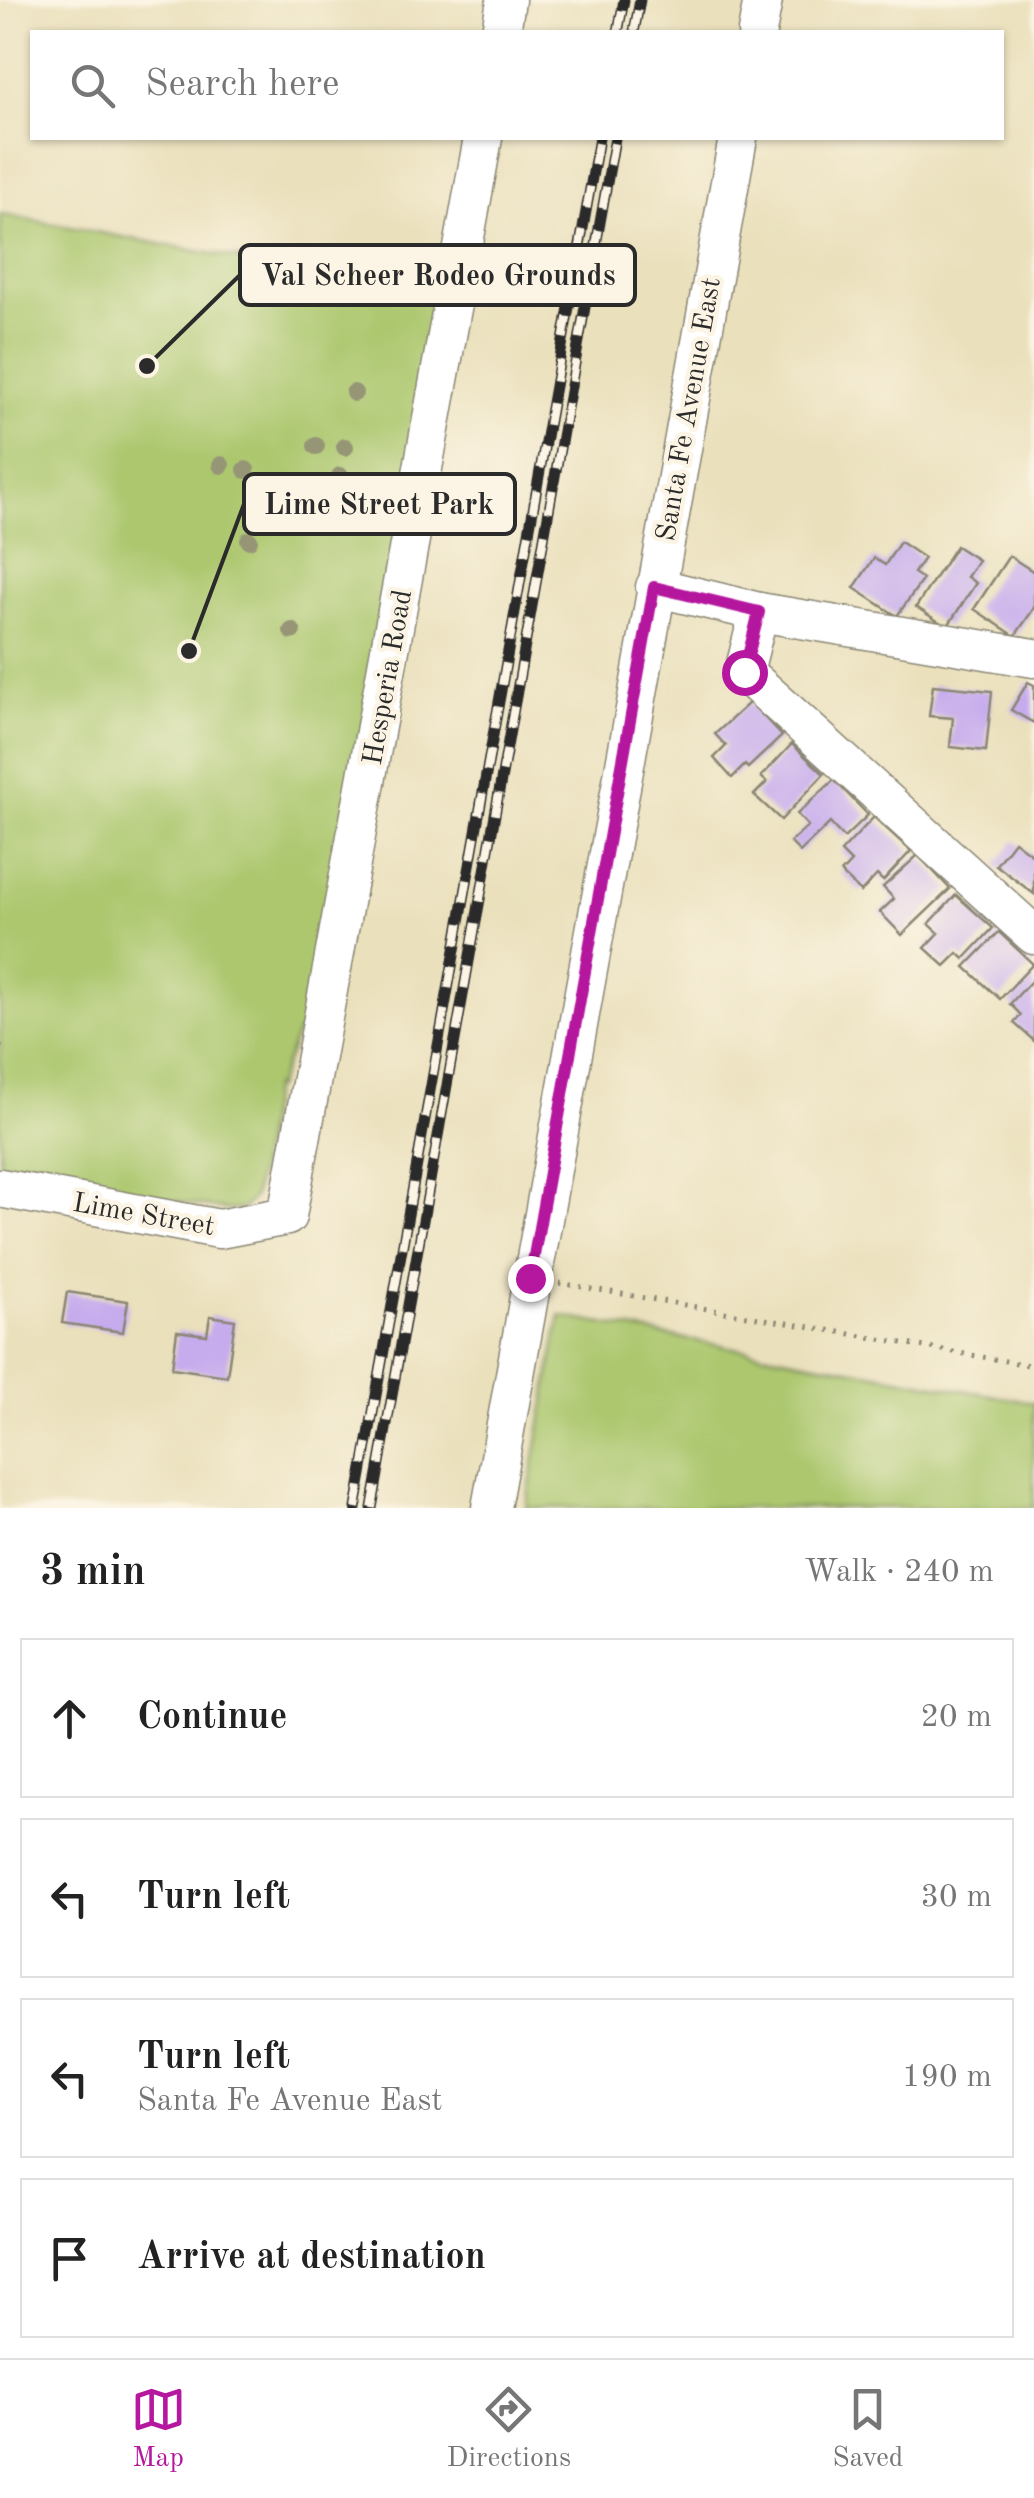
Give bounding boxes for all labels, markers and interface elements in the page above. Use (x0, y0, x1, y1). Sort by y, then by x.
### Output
search box (30, 30, 1004, 140)
icon: search (65, 58, 120, 113)
text: Search here (145, 66, 340, 104)
callout: Val Scheer Rodeo Grounds (240, 245, 635, 305)
text: Val Scheer Rodeo Grounds (260, 262, 616, 292)
street label: Santa Fe Avenue East (653, 275, 727, 544)
callout: Lime Street Park (244, 474, 515, 534)
text: Lime Street Park (264, 491, 494, 521)
street label: Hesperia Road (360, 588, 418, 767)
route start (722, 650, 768, 696)
street label: Lime Street (70, 1190, 217, 1242)
route end (508, 1256, 554, 1302)
text: 3 min (40, 1552, 146, 1594)
text: Walk · 240 m (804, 1557, 994, 1589)
icon: ahead (42, 1691, 97, 1746)
text: Continue (137, 1699, 287, 1737)
text: 20 m (921, 1702, 992, 1734)
icon: left (42, 1871, 97, 1926)
text: Turn left (137, 1879, 290, 1917)
text: 30 m (921, 1882, 992, 1914)
text: Turn left (137, 2039, 290, 2077)
icon: left (42, 2051, 97, 2106)
text: 190 m (902, 2062, 992, 2094)
text: Santa Fe Avenue East (137, 2086, 442, 2118)
icon: arrive (42, 2231, 97, 2286)
text: Arrive at destination (137, 2239, 486, 2277)
tab: Map (131, 2382, 186, 2477)
tab: Directions (447, 2382, 571, 2477)
tab: Saved (832, 2382, 903, 2477)

